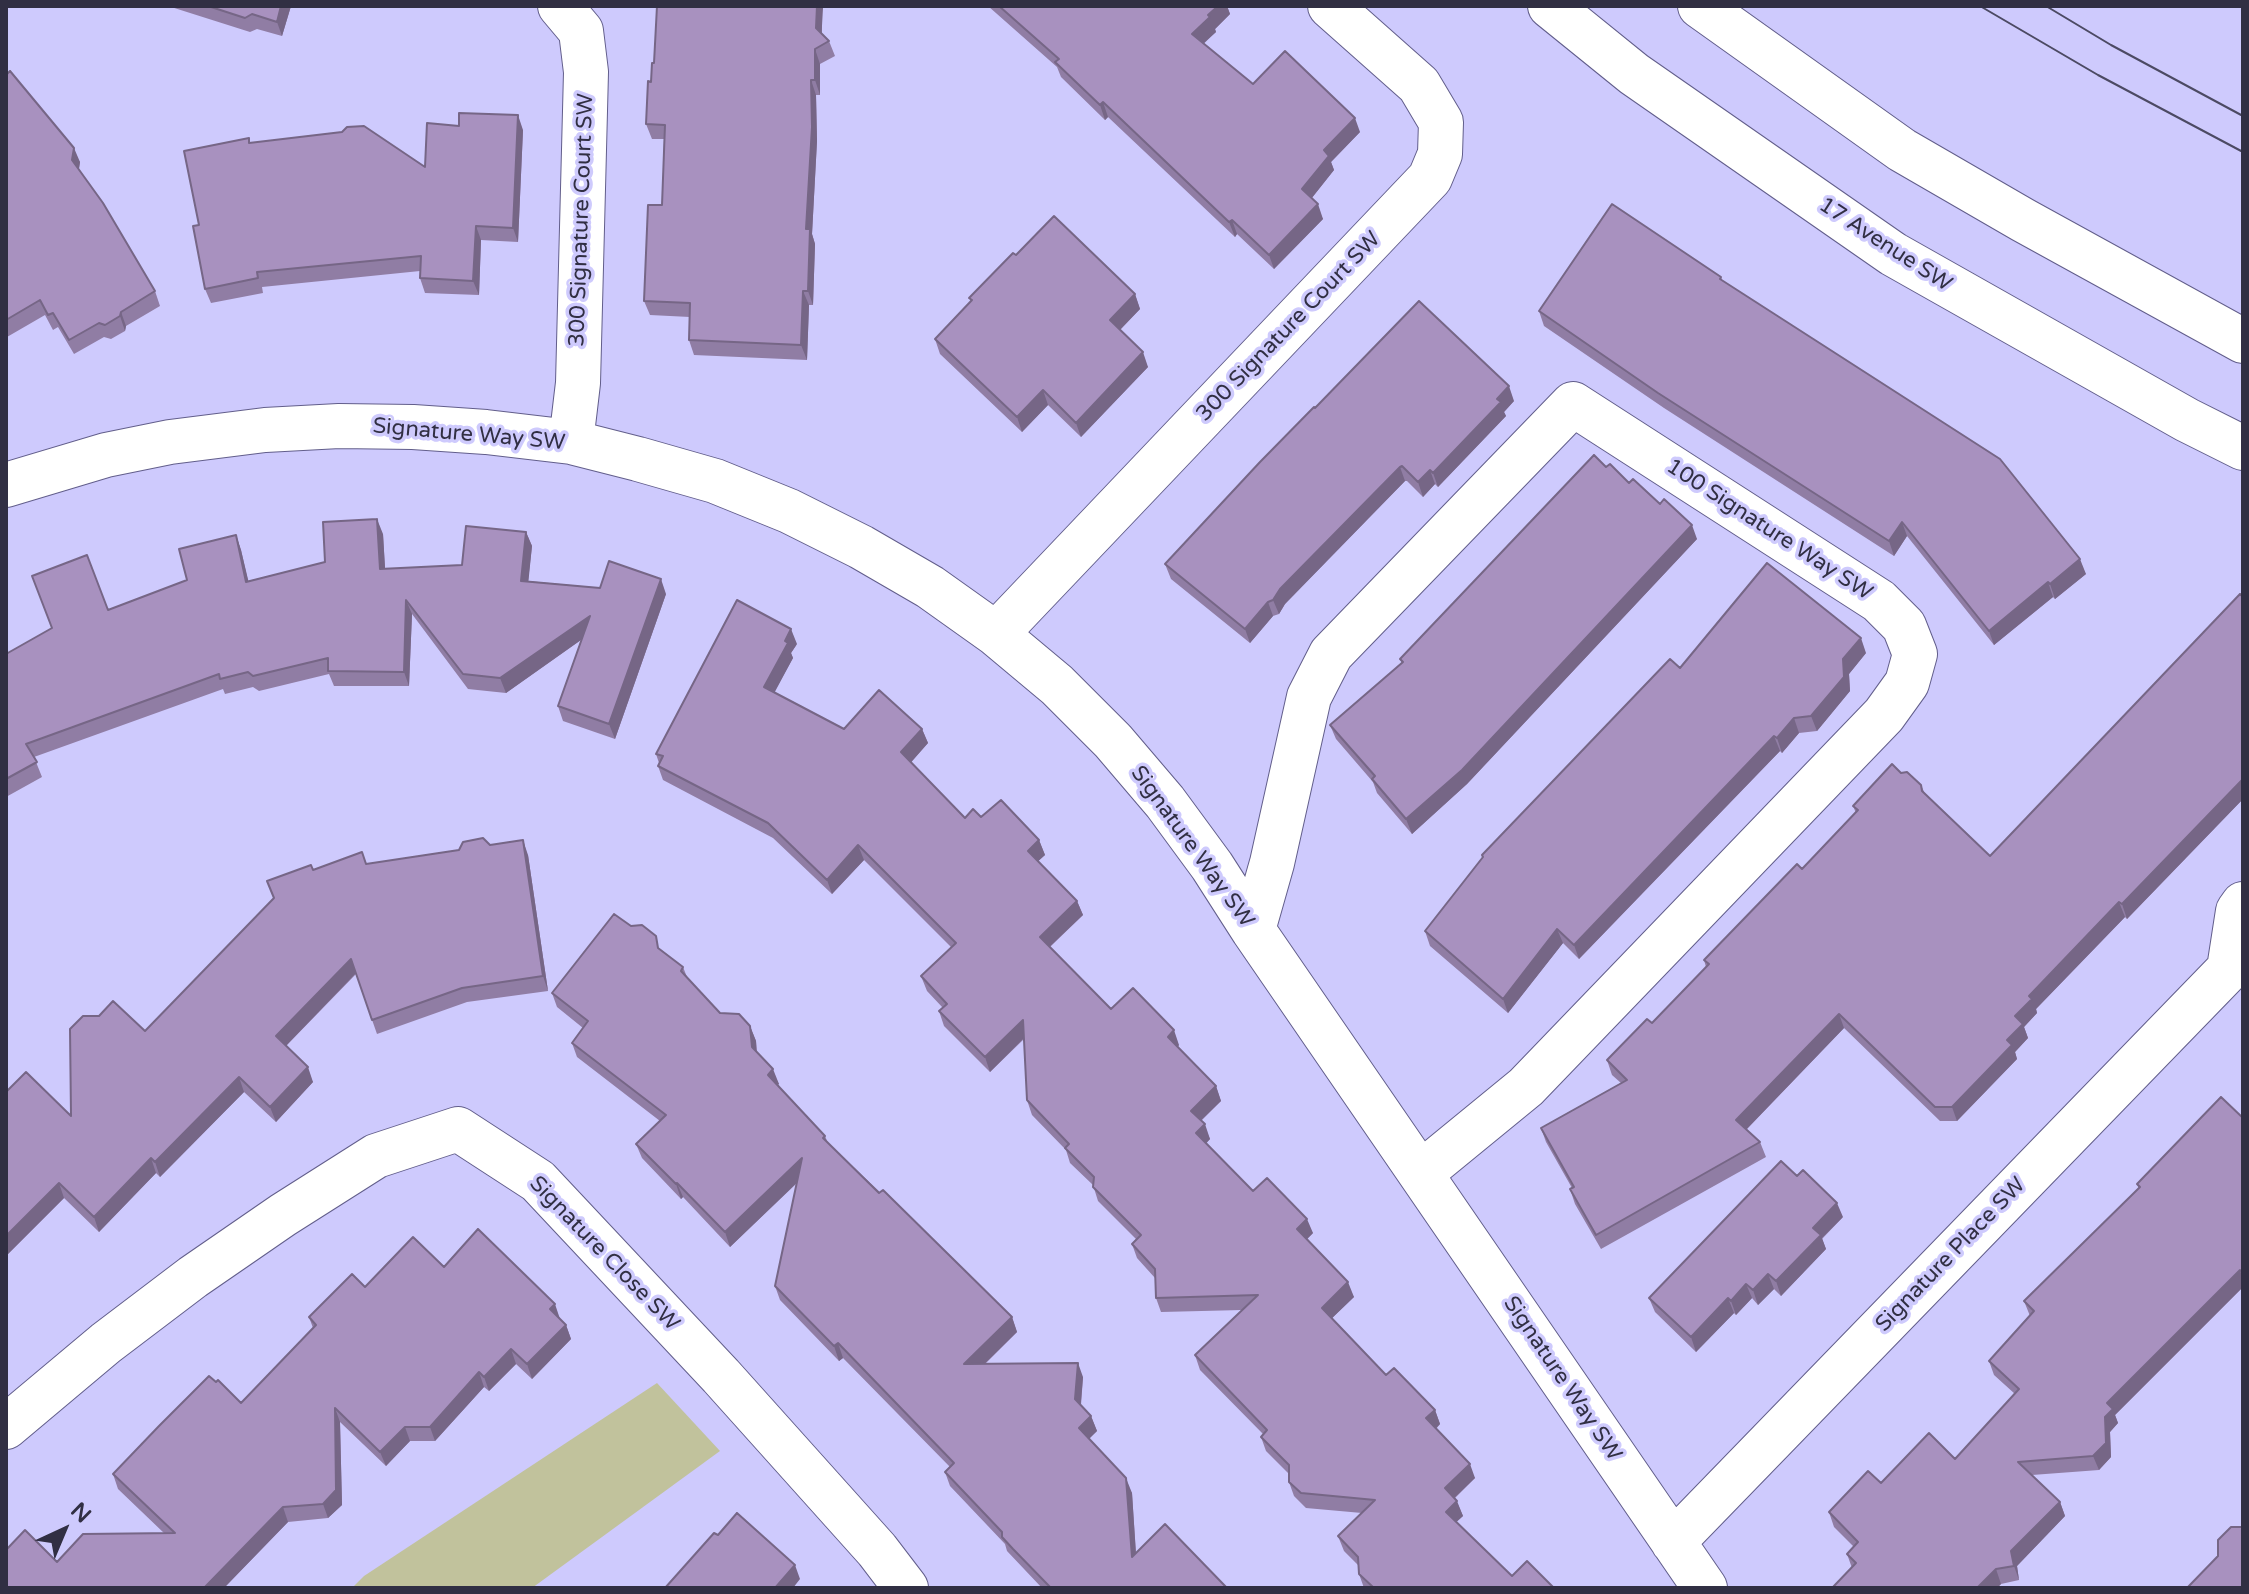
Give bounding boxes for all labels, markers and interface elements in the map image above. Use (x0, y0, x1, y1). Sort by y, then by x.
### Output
street label: 300 Signature Court SW (564, 93, 600, 347)
street label: 17 Avenue SW (1813, 192, 1957, 298)
street label: 300 Signature Court SW (1191, 227, 1387, 427)
street label: Signature Way SW (372, 413, 566, 457)
street label: 100 Signature Way SW (1661, 453, 1877, 607)
street label: Signature Way SW (1125, 761, 1259, 933)
street label: Signature Close SW (523, 1171, 685, 1337)
street label: Signature Place SW (1871, 1172, 2031, 1338)
street label: Signature Way SW (1497, 1292, 1627, 1466)
north arrow (24, 1490, 104, 1570)
text: N (65, 1497, 96, 1528)

